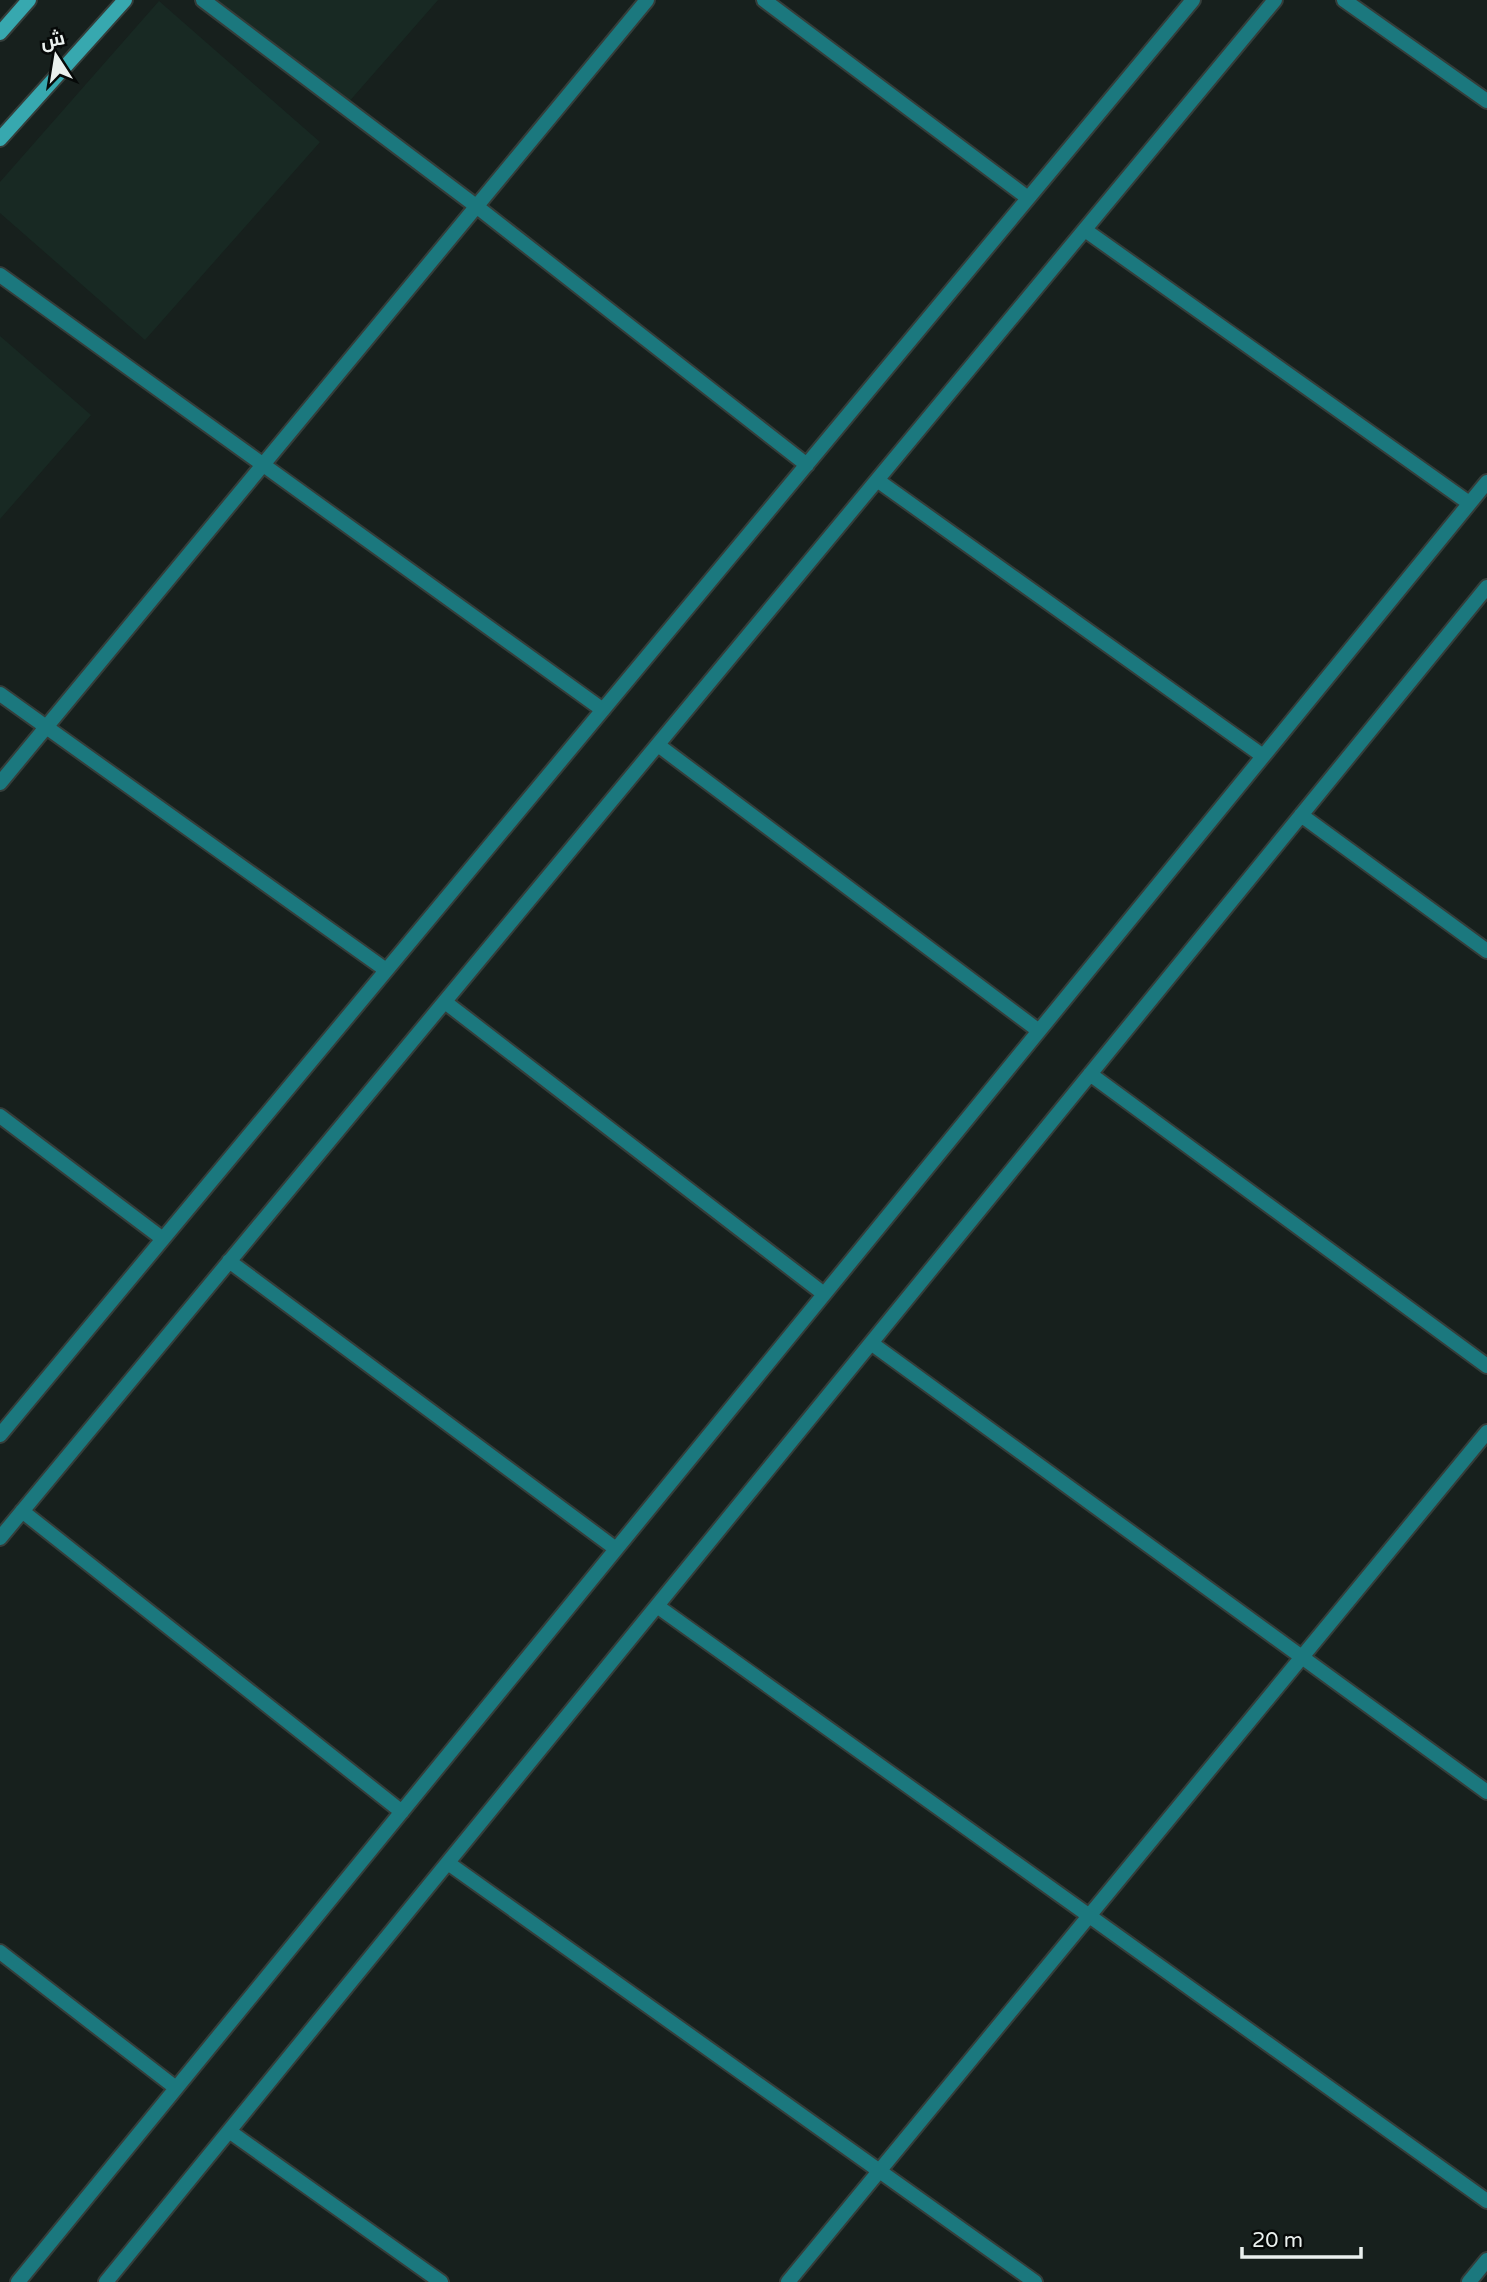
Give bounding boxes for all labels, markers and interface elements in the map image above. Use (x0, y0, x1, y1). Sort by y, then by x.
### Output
north arrow (21, 21, 91, 91)
text: ش (38, 27, 67, 54)
scale bar (1242, 2216, 1361, 2260)
text: 20 m (1252, 2228, 1303, 2253)

